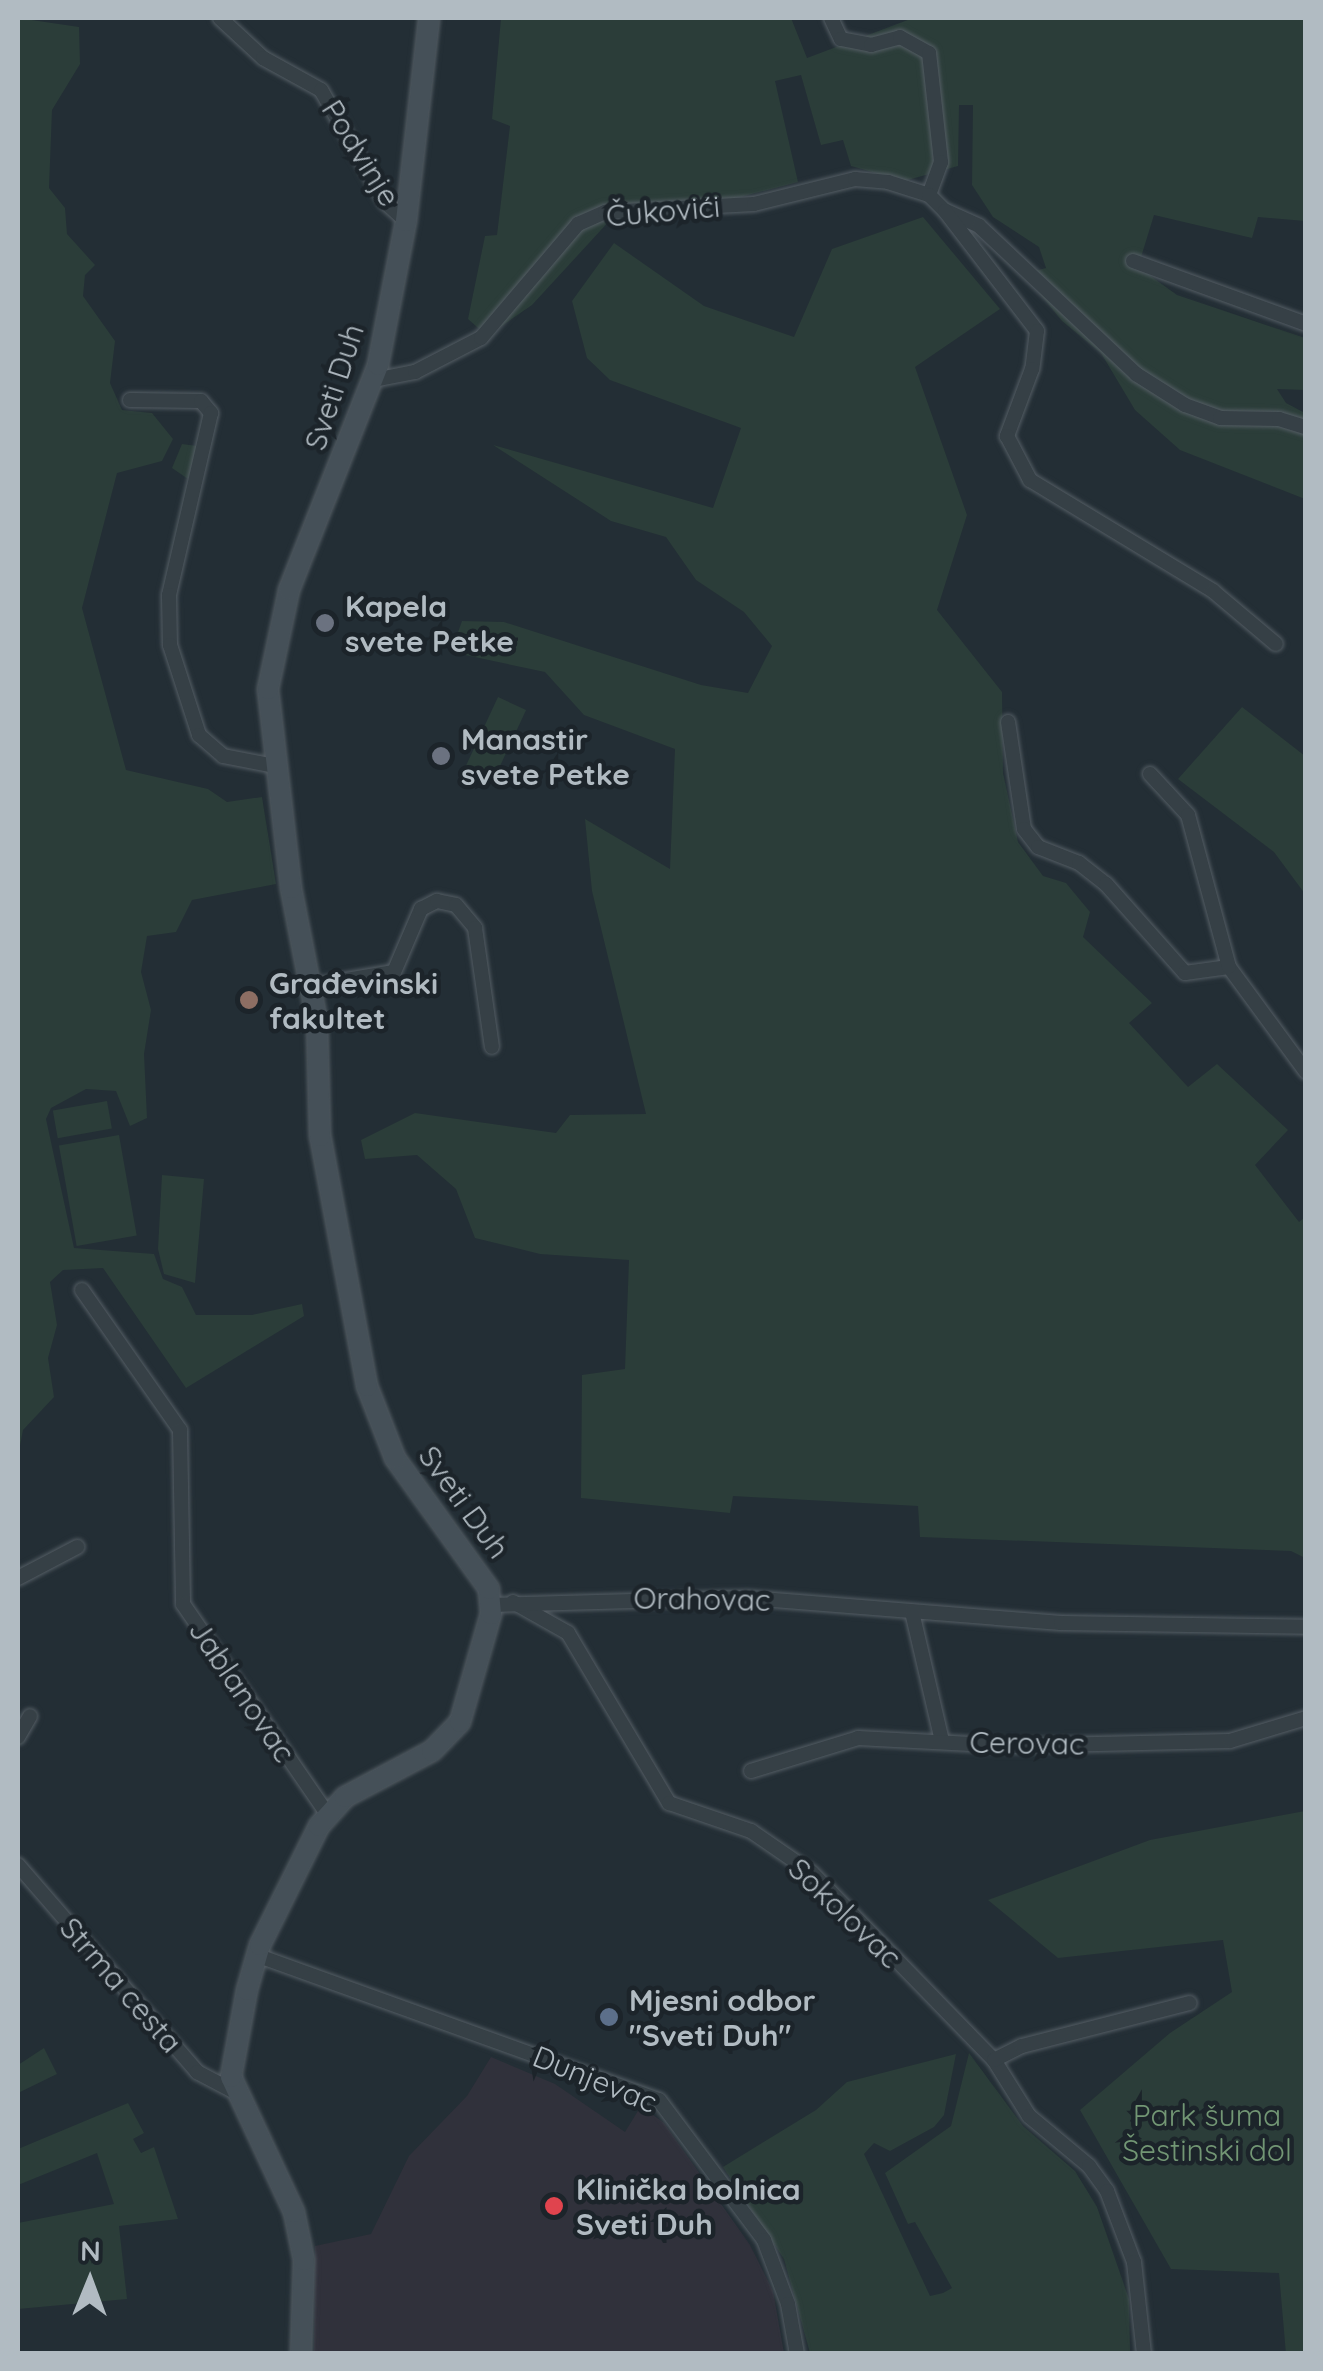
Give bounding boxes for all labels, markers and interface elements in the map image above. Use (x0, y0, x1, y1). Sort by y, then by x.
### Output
street label: Podvinje (314, 93, 408, 213)
street label: Čukovići (605, 188, 721, 234)
street label: Sveti Duh (297, 320, 371, 454)
place label: Kapela svete Petke (345, 588, 514, 658)
marker: Kapela svete Petke (314, 612, 336, 634)
place label: Manastir svete Petke (461, 721, 630, 792)
marker: Manastir svete Petke (430, 745, 452, 767)
place label: Građevinski fakultet (269, 965, 438, 1036)
marker: Građevinski fakultet (238, 989, 260, 1011)
street label: Sveti Duh (411, 1439, 517, 1565)
street label: Orahovac (633, 1580, 771, 1618)
street label: Jablanovac (181, 1613, 303, 1769)
street label: Cerovac (969, 1724, 1085, 1762)
street label: Sokolovac (781, 1851, 909, 1975)
street label: Strma cesta (53, 1910, 189, 2060)
place label: Mjesni odbor "Sveti Duh" (629, 1982, 815, 2052)
marker: Mjesni odbor "Sveti Duh" (598, 2006, 620, 2028)
street label: Dunjevac (528, 2038, 662, 2120)
park label: Park šuma Šestinski dol (1122, 2097, 1292, 2168)
place label: Klinička bolnica Sveti Duh (576, 2171, 801, 2242)
marker: Klinička bolnica Sveti Duh (541, 2193, 567, 2219)
north arrow (40, 2231, 140, 2331)
text: N (80, 2233, 101, 2268)

